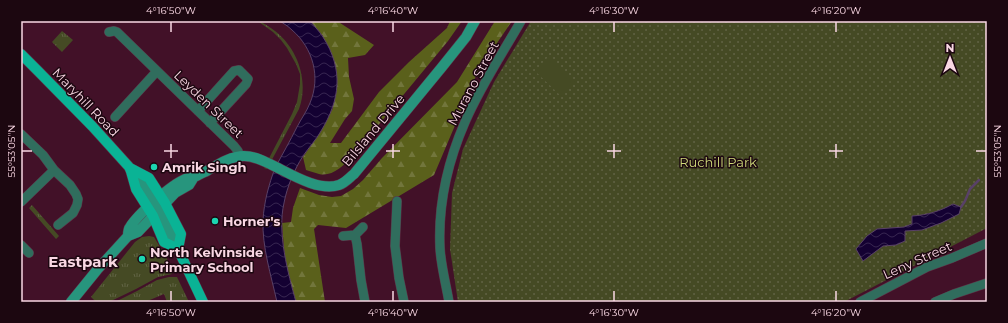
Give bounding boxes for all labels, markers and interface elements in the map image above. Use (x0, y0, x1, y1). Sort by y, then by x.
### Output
text: 4°16'50"W (146, 4, 196, 17)
text: 4°16'40"W (368, 4, 418, 17)
text: 4°16'30"W (589, 4, 639, 17)
text: 4°16'20"W (811, 4, 861, 17)
street label: Murano Street (444, 38, 502, 128)
north arrow (930, 38, 970, 78)
text: N (946, 41, 954, 55)
street label: Maryhill Road (49, 64, 123, 140)
street label: Leyden Street (171, 67, 247, 141)
street label: Bilsland Drive (338, 91, 408, 169)
text: 55°53'05"N (5, 125, 18, 177)
text: 55°53'05"N (991, 125, 1004, 177)
park label: Ruchill Park (679, 154, 757, 170)
place label: Amrik Singh (161, 159, 247, 175)
marker: Amrik Singh (149, 162, 159, 172)
place label: Horner's (223, 213, 280, 229)
marker: Horner's (210, 216, 220, 226)
street label: Leny Street (880, 238, 954, 282)
place label: North Kelvinside Primary School (150, 244, 263, 275)
district label: Eastpark (48, 252, 118, 271)
marker: North Kelvinside Primary School (137, 254, 147, 264)
text: 4°16'50"W (146, 306, 196, 319)
text: 4°16'40"W (368, 306, 418, 319)
text: 4°16'30"W (589, 306, 639, 319)
text: 4°16'20"W (811, 306, 861, 319)

